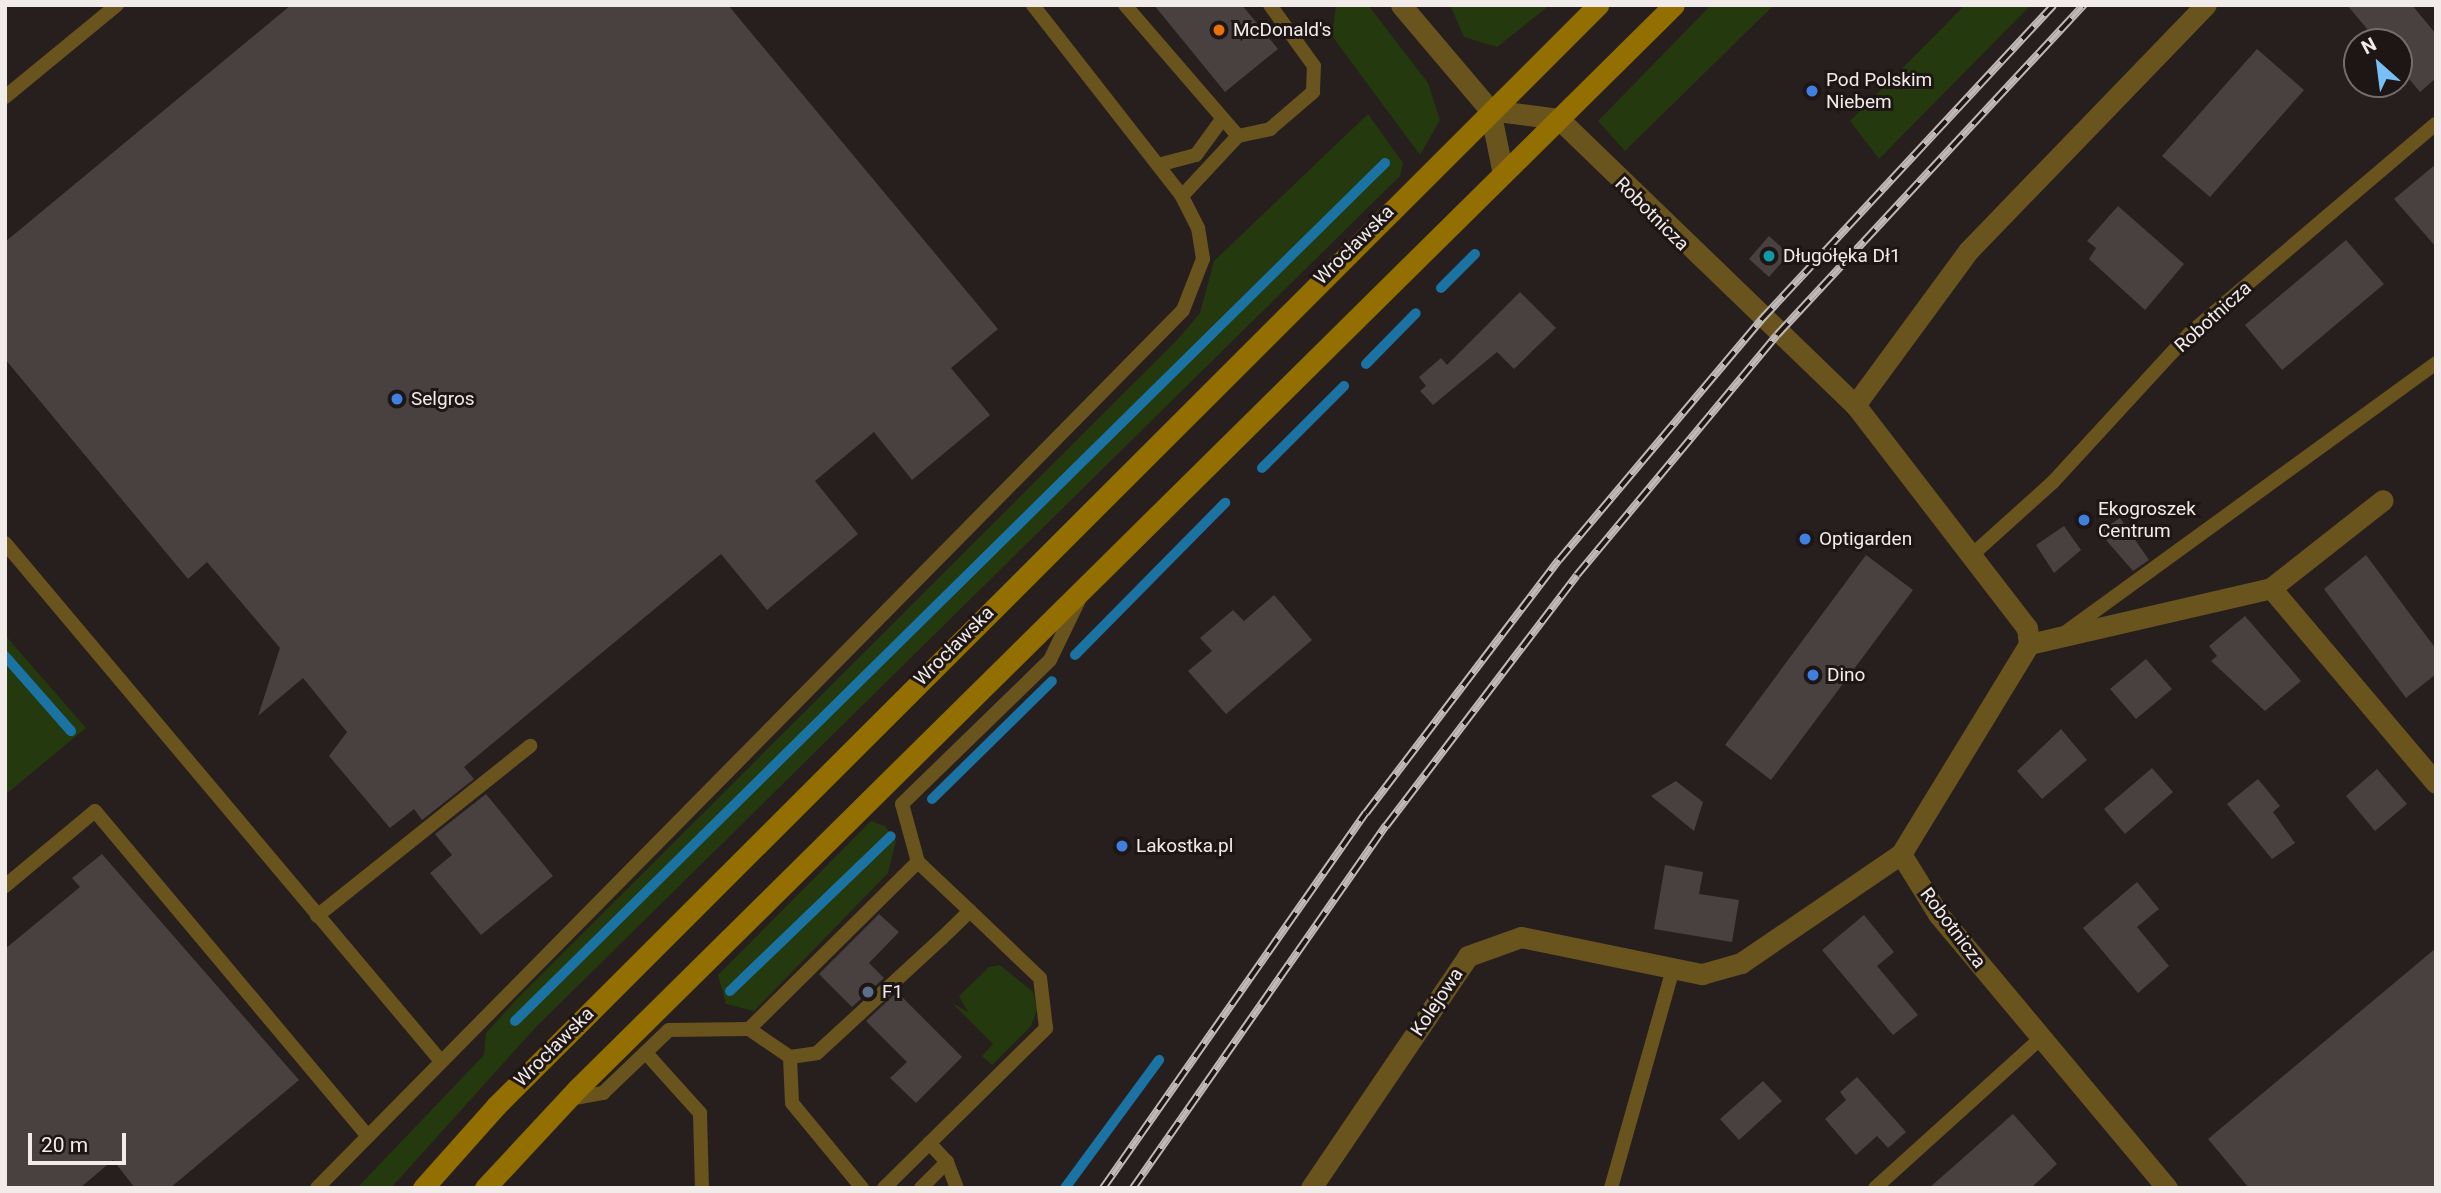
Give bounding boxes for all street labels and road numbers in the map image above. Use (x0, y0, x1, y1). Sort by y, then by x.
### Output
street label: Robotnicza (1610, 172, 1694, 256)
street label: Wrocławska (1309, 200, 1399, 290)
street label: Robotnicza (2170, 277, 2256, 357)
street label: Wrocławska (909, 601, 999, 691)
street label: Robotnicza (1915, 883, 1991, 973)
street label: Kolejowa (1406, 964, 1468, 1040)
street label: Wrocławska (509, 1002, 599, 1092)

